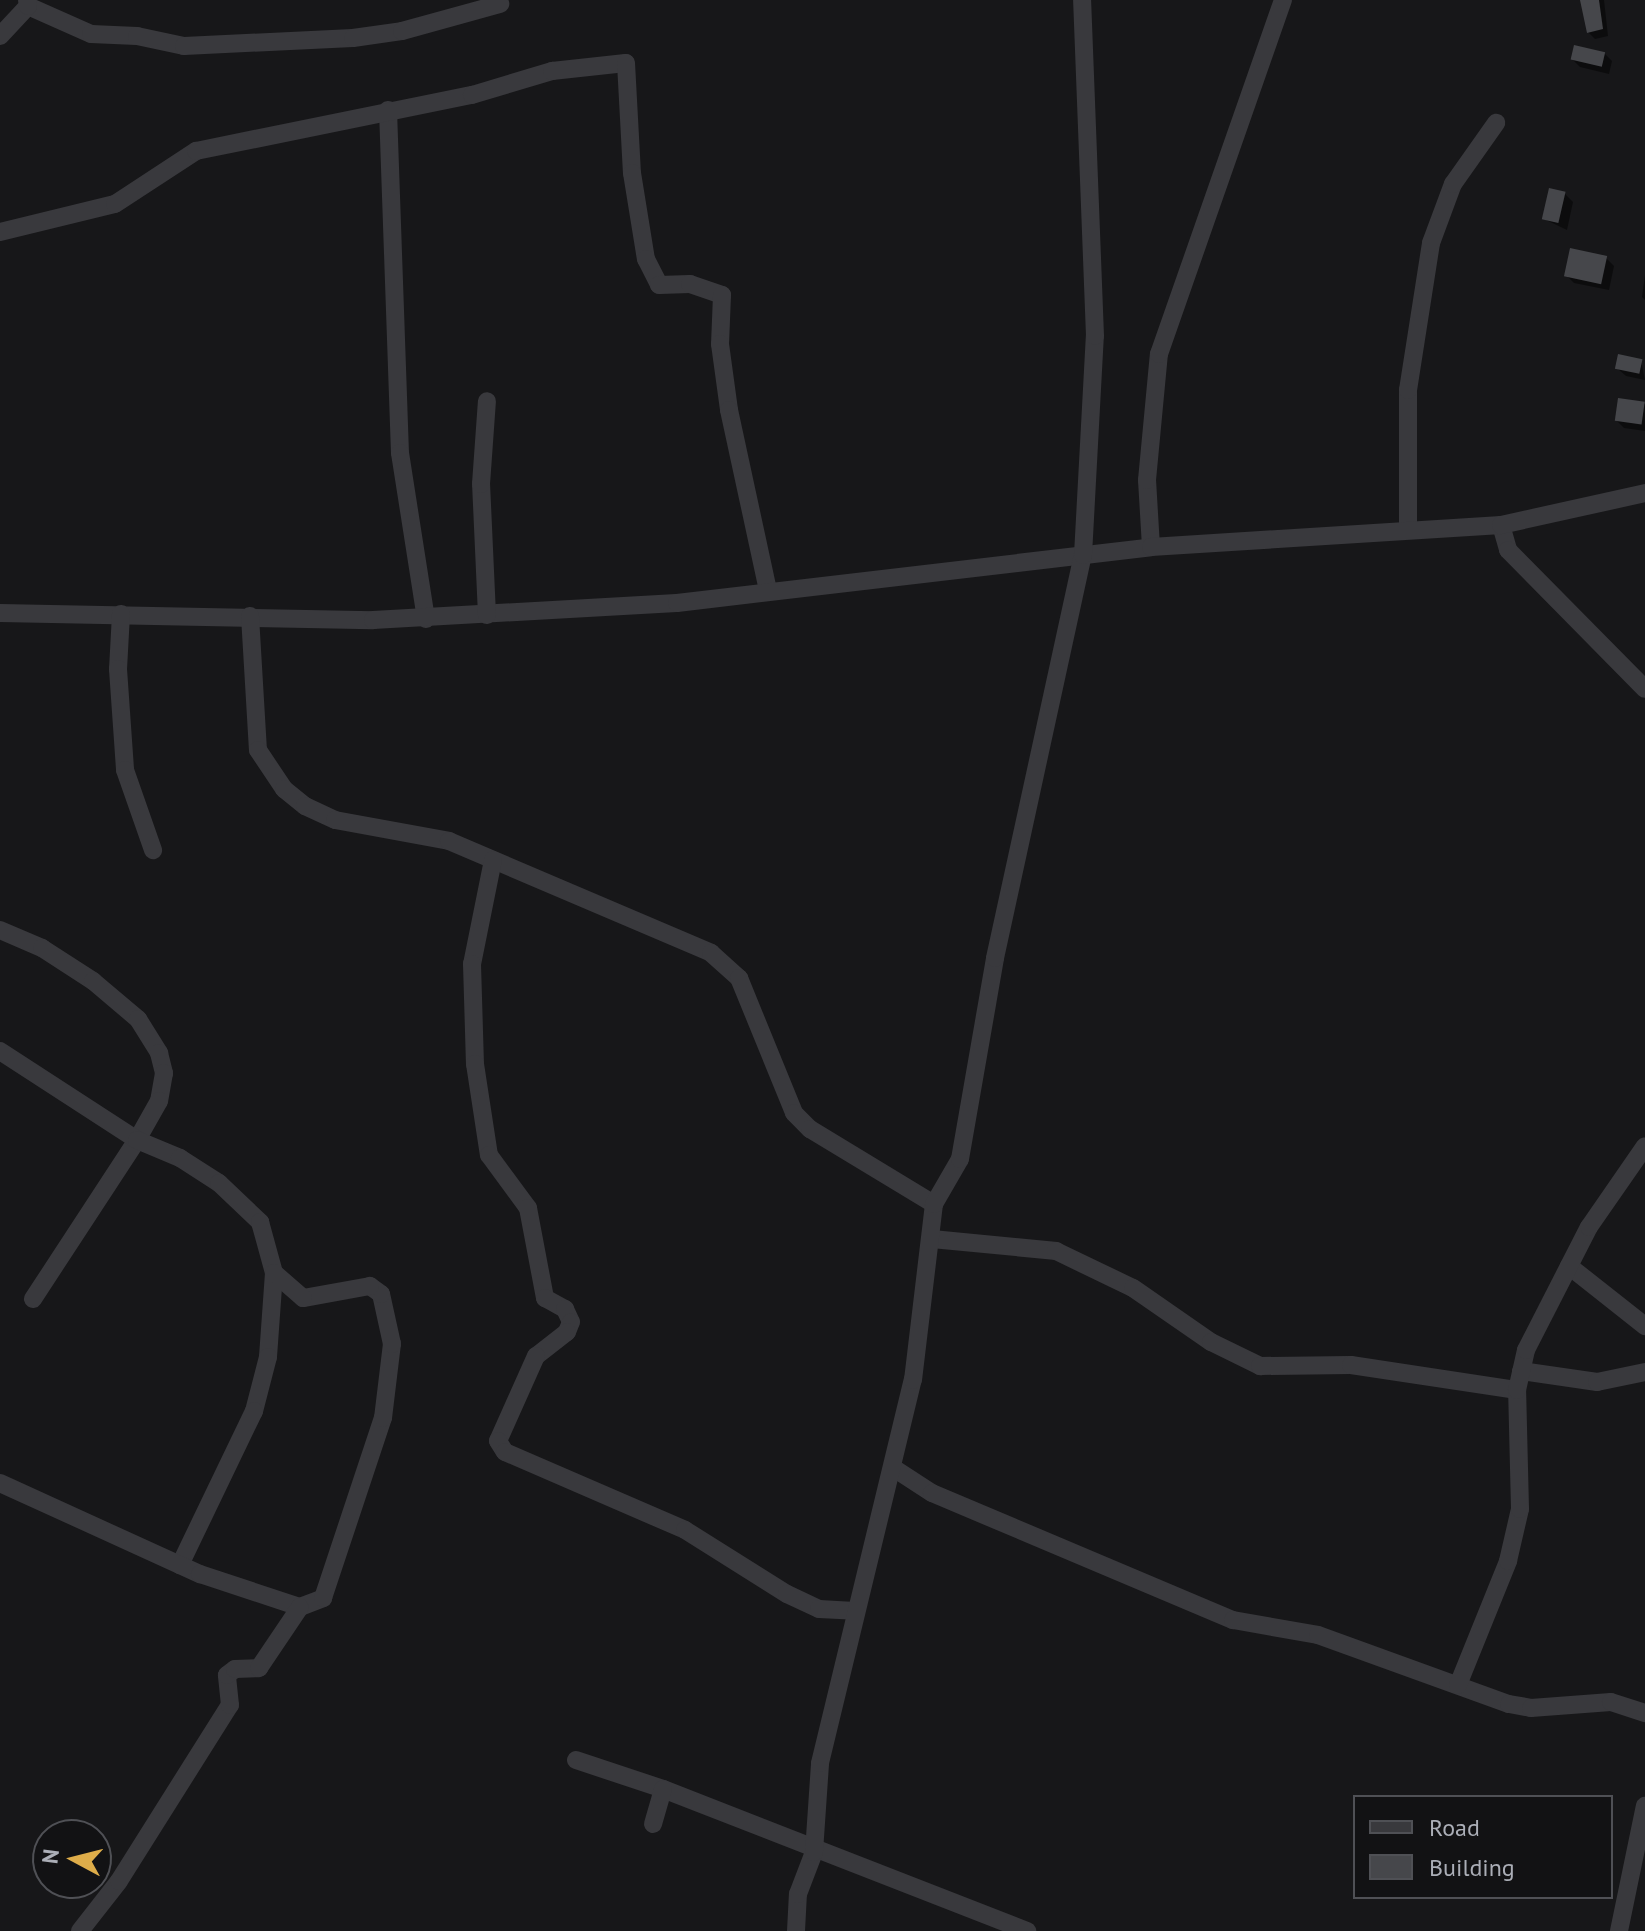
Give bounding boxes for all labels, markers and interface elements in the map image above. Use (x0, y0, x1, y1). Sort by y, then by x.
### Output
legend (1353, 1795, 1613, 1899)
text: Road (1429, 1812, 1480, 1843)
north arrow (32, 1819, 112, 1899)
text: N (35, 1847, 65, 1865)
text: Building (1429, 1852, 1515, 1883)

